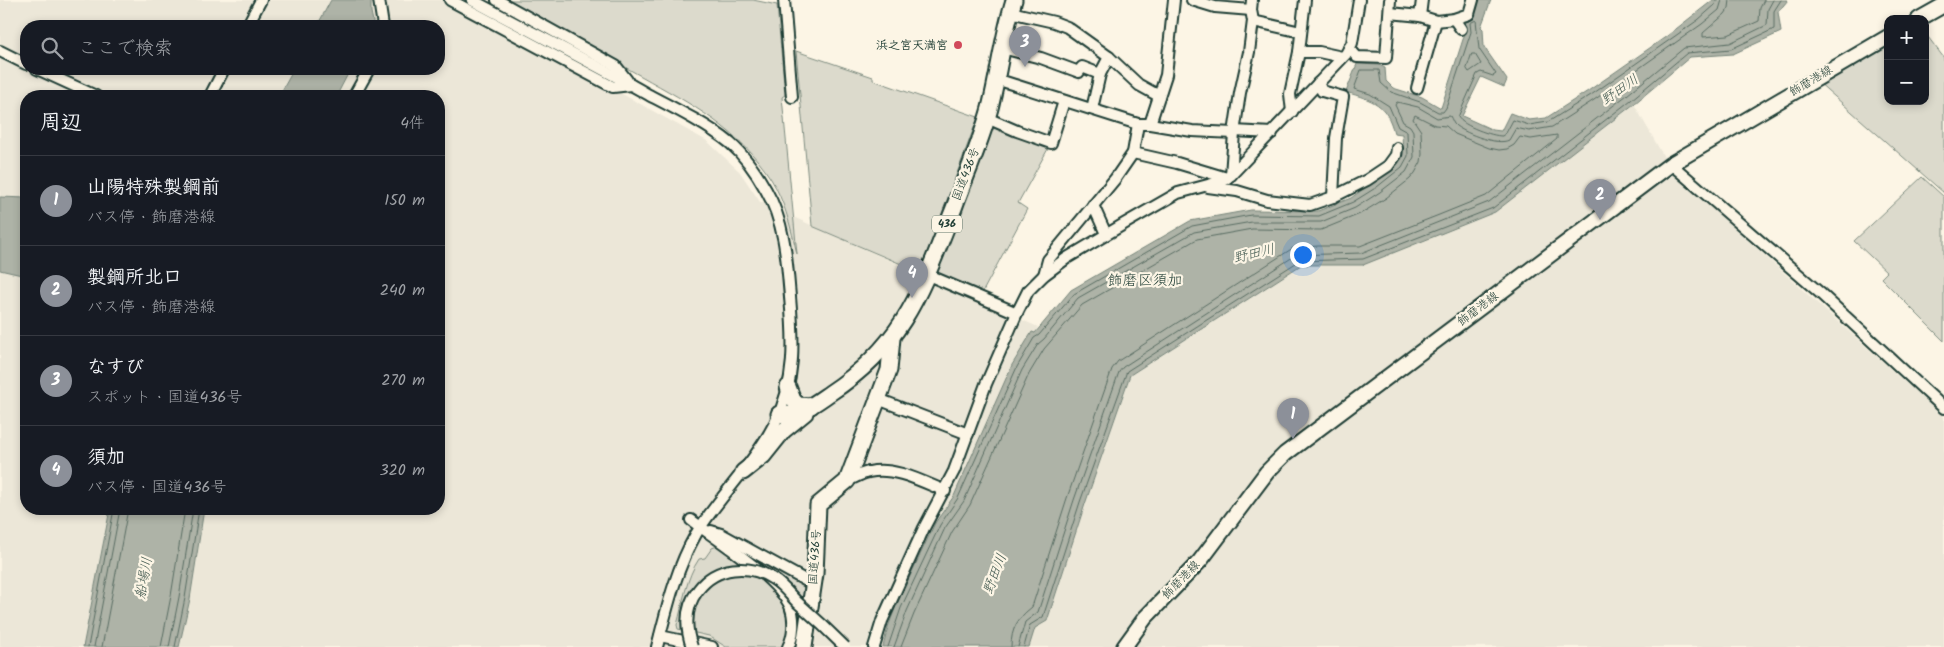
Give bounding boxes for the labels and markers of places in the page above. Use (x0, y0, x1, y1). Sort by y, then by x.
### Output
pin: 3 (1009, 26, 1041, 67)
place label: 浜之宮天満宮 (876, 36, 948, 55)
marker: 浜之宮天満宮 (952, 39, 964, 51)
pin: 2 (1584, 179, 1616, 220)
pin: 4 (896, 257, 928, 298)
pin: 1 (1277, 398, 1309, 439)

